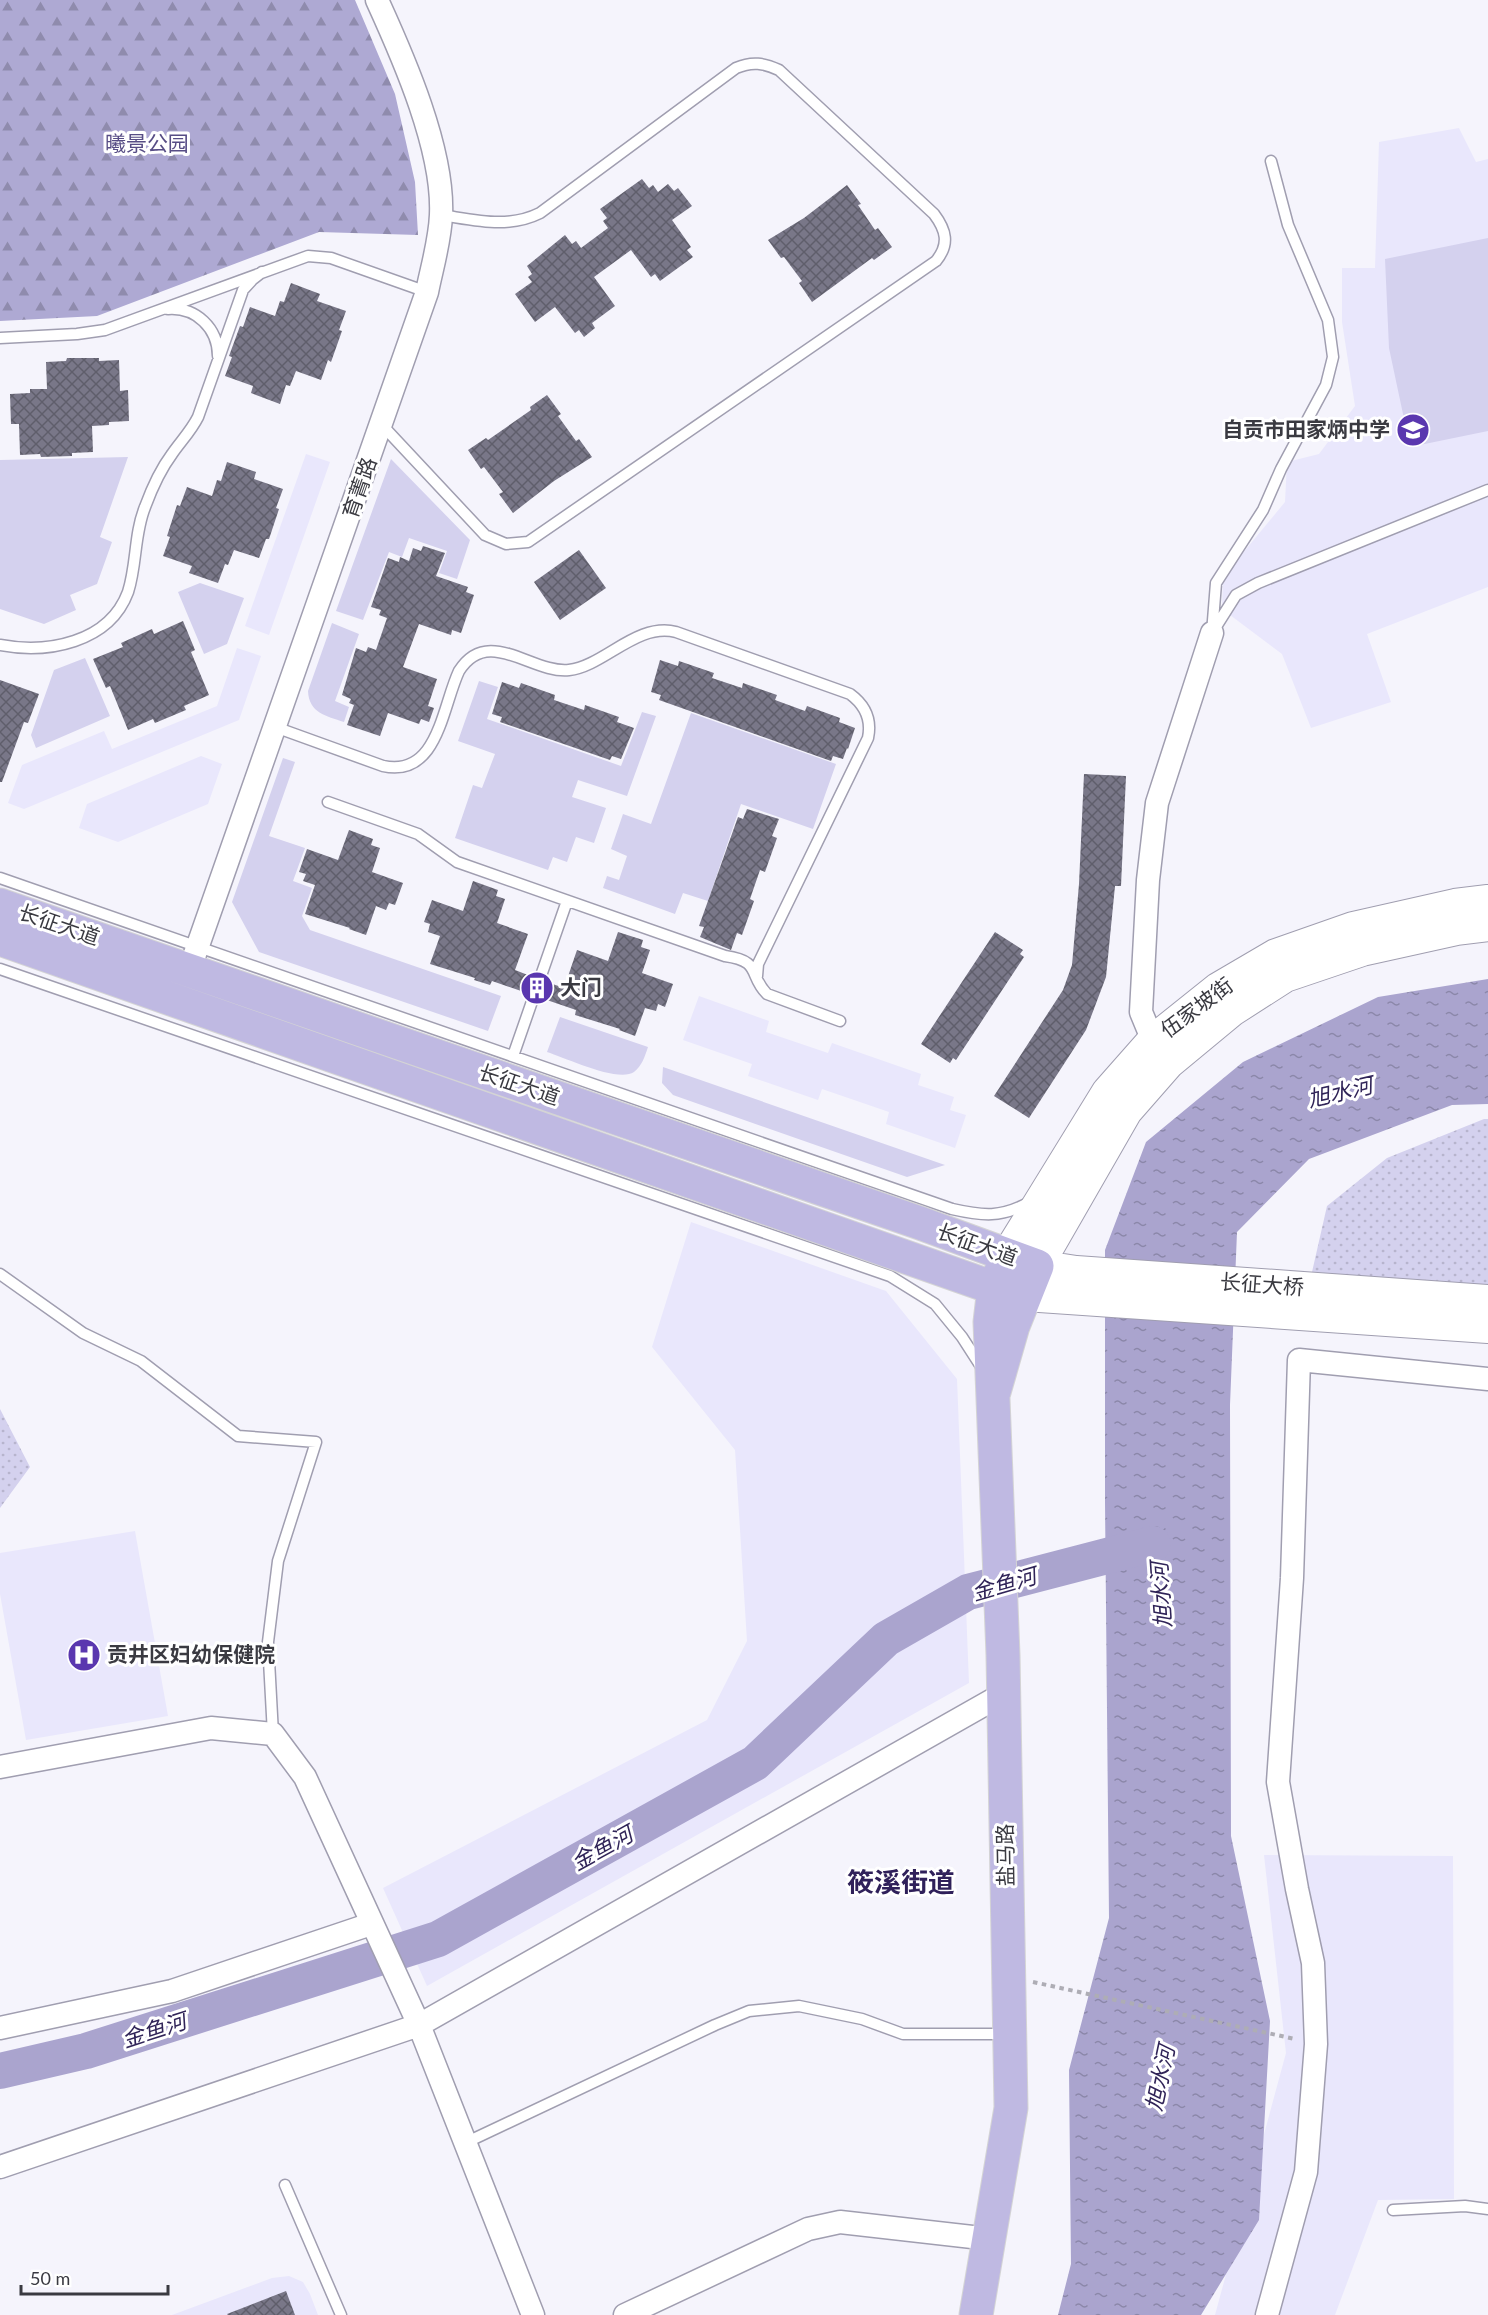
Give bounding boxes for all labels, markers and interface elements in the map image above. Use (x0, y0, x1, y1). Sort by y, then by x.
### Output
park label: 曦景公园 (105, 130, 189, 155)
school or university icon: 自贡市田家炳中学 (1395, 412, 1431, 448)
place label: 自贡市田家炳中学 (1222, 416, 1390, 441)
street label: 育菁路 (337, 454, 381, 521)
street label: 长征大道 (16, 898, 103, 949)
building icon: 大门 (519, 970, 555, 1006)
street label: 伍家坡街 (1155, 972, 1237, 1042)
place label: 大门 (560, 974, 602, 999)
street label: 长征大道 (476, 1058, 563, 1109)
water label: 旭水河 (1305, 1070, 1379, 1112)
street label: 长征大道 (934, 1217, 1021, 1270)
street label: 长征大桥 (1219, 1268, 1305, 1299)
water label: 旭水河 (1144, 1557, 1176, 1629)
water label: 金鱼河 (968, 1560, 1043, 1606)
hospital icon: 贡井区妇幼保健院 (66, 1637, 102, 1673)
place label: 贡井区妇幼保健院 (107, 1641, 275, 1666)
water label: 金鱼河 (566, 1818, 641, 1875)
street label: 盐马路 (991, 1823, 1018, 1887)
district label: 筱溪街道 (847, 1865, 955, 1898)
water label: 金鱼河 (118, 2005, 193, 2053)
water label: 旭水河 (1139, 2039, 1180, 2113)
scale bar (21, 2258, 168, 2296)
text: 50 m (30, 2267, 70, 2289)

